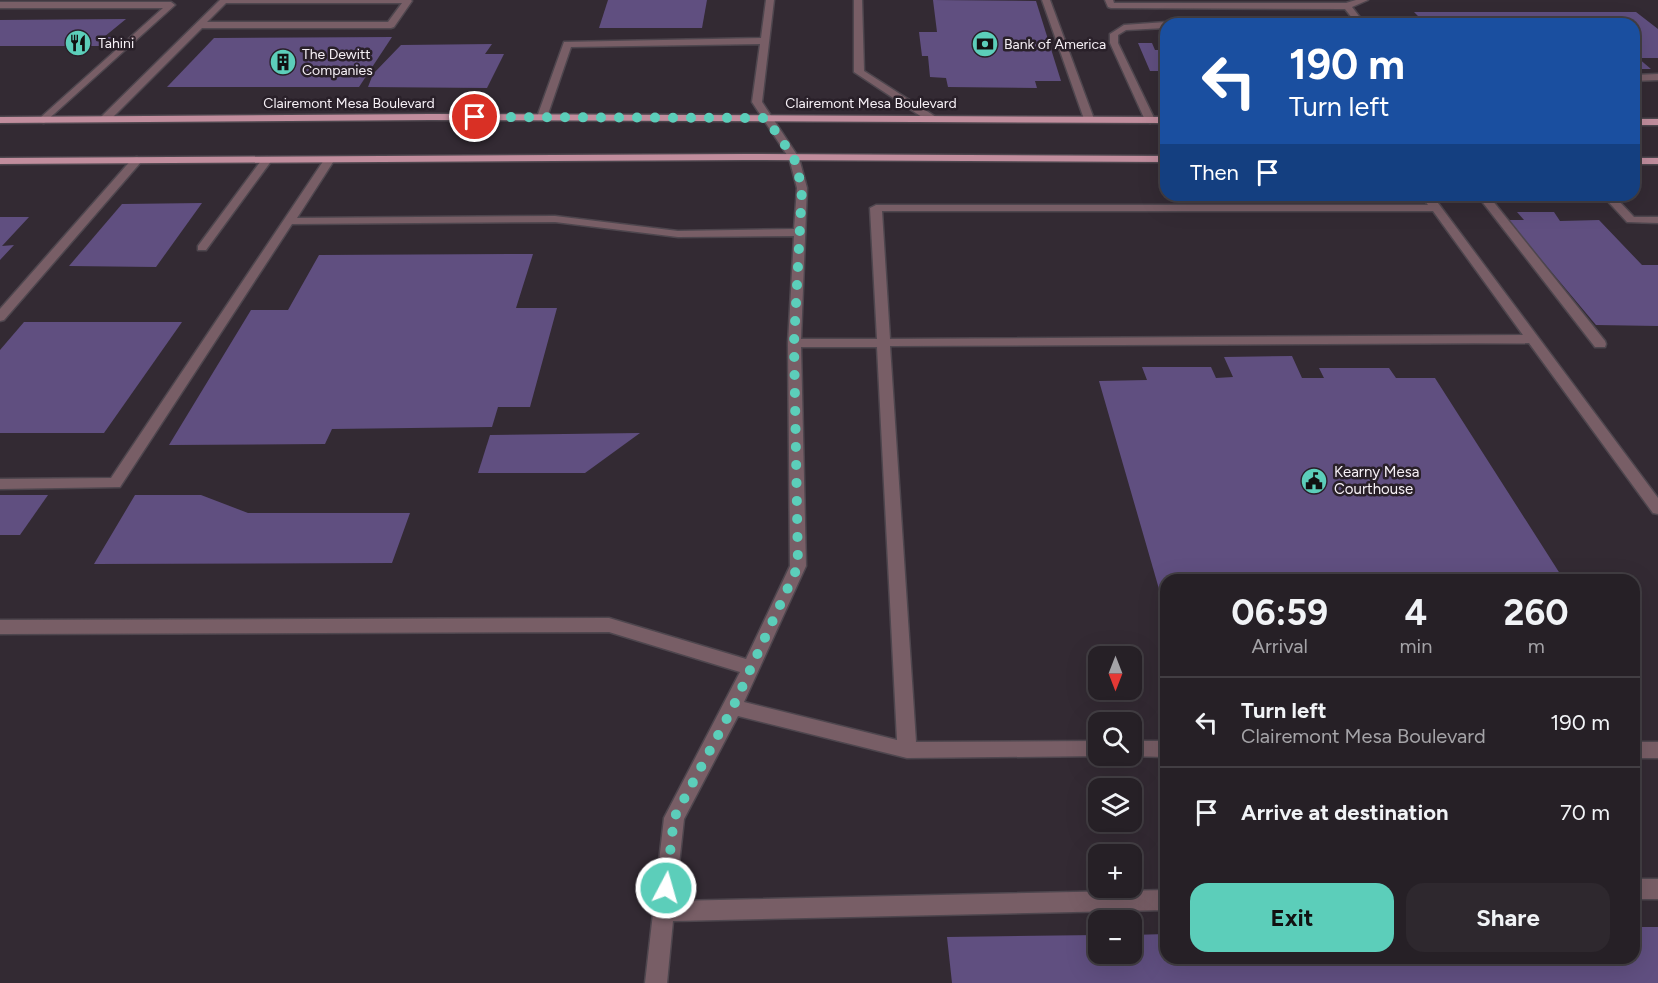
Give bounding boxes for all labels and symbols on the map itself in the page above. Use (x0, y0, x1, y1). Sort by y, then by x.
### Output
restaurant icon: Tahini (63, 28, 93, 58)
bank icon: Bank of America (970, 29, 1000, 59)
place label: Tahini (98, 35, 134, 52)
place label: Bank of America (1004, 36, 1106, 53)
place label: The Dewitt Companies (302, 46, 373, 79)
building icon: The Dewitt Companies (268, 47, 298, 77)
pin (449, 91, 500, 142)
street label: Clairemont Mesa Boulevard (263, 95, 435, 112)
street label: Clairemont Mesa Boulevard (785, 95, 957, 112)
place label: Kearny Mesa Courthouse (1334, 463, 1419, 498)
public building icon: Kearny Mesa Courthouse (1299, 466, 1329, 496)
north arrow (1088, 646, 1142, 700)
position arrow (634, 856, 698, 920)

